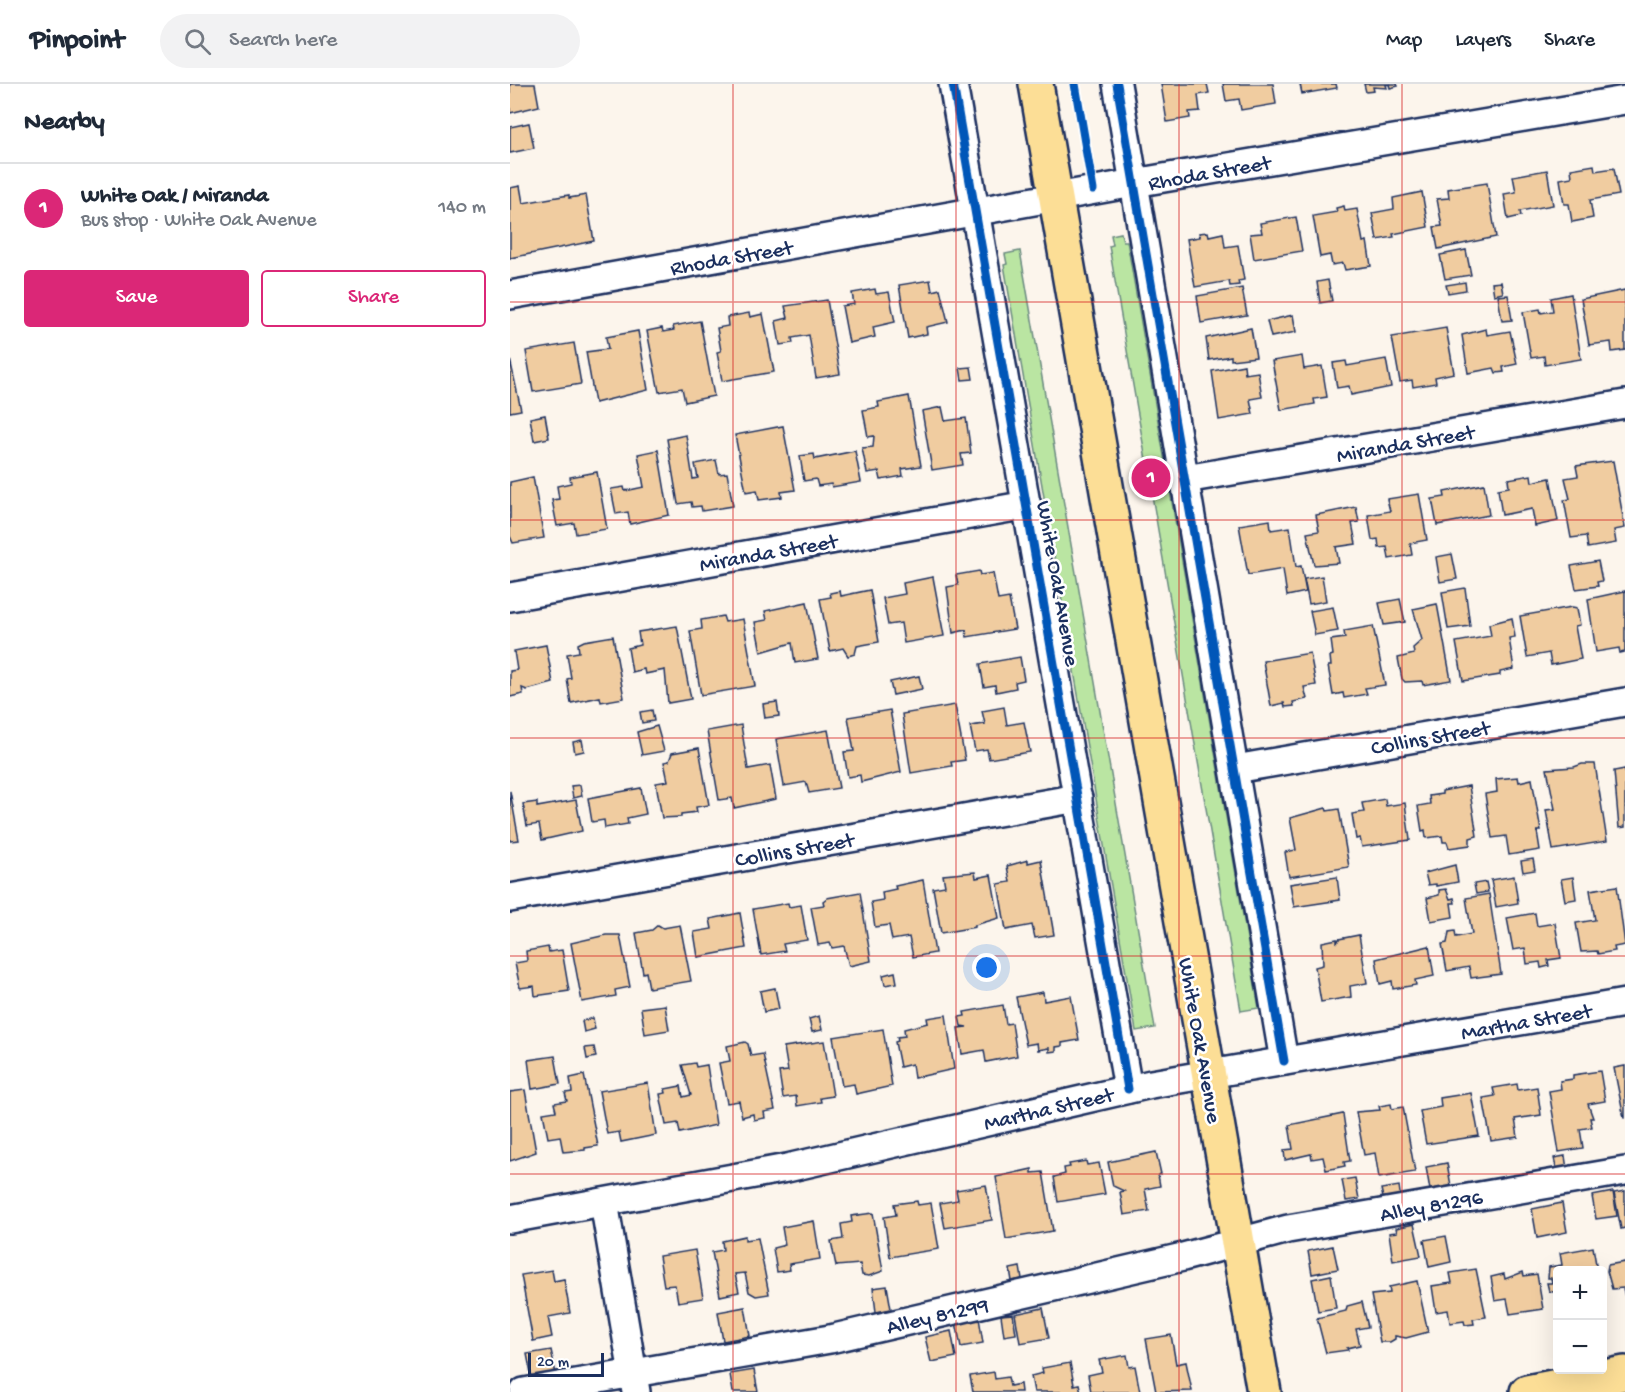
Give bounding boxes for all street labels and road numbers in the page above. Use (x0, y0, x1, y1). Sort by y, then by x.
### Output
street label: Rhoda Street (1147, 151, 1275, 198)
street label: Rhoda Street (669, 236, 797, 283)
street label: Miranda Street (1335, 421, 1479, 471)
street label: White Oak Avenue (1029, 499, 1084, 669)
street label: Miranda Street (698, 530, 842, 580)
street label: Collins Street (1369, 716, 1494, 763)
street label: Collins Street (733, 828, 858, 875)
street label: White Oak Avenue (1171, 956, 1226, 1126)
street label: Martha Street (1459, 999, 1596, 1048)
street label: Martha Street (982, 1083, 1118, 1138)
street label: Alley 81296 (1378, 1186, 1486, 1230)
street label: Alley 81299 (884, 1294, 991, 1342)

